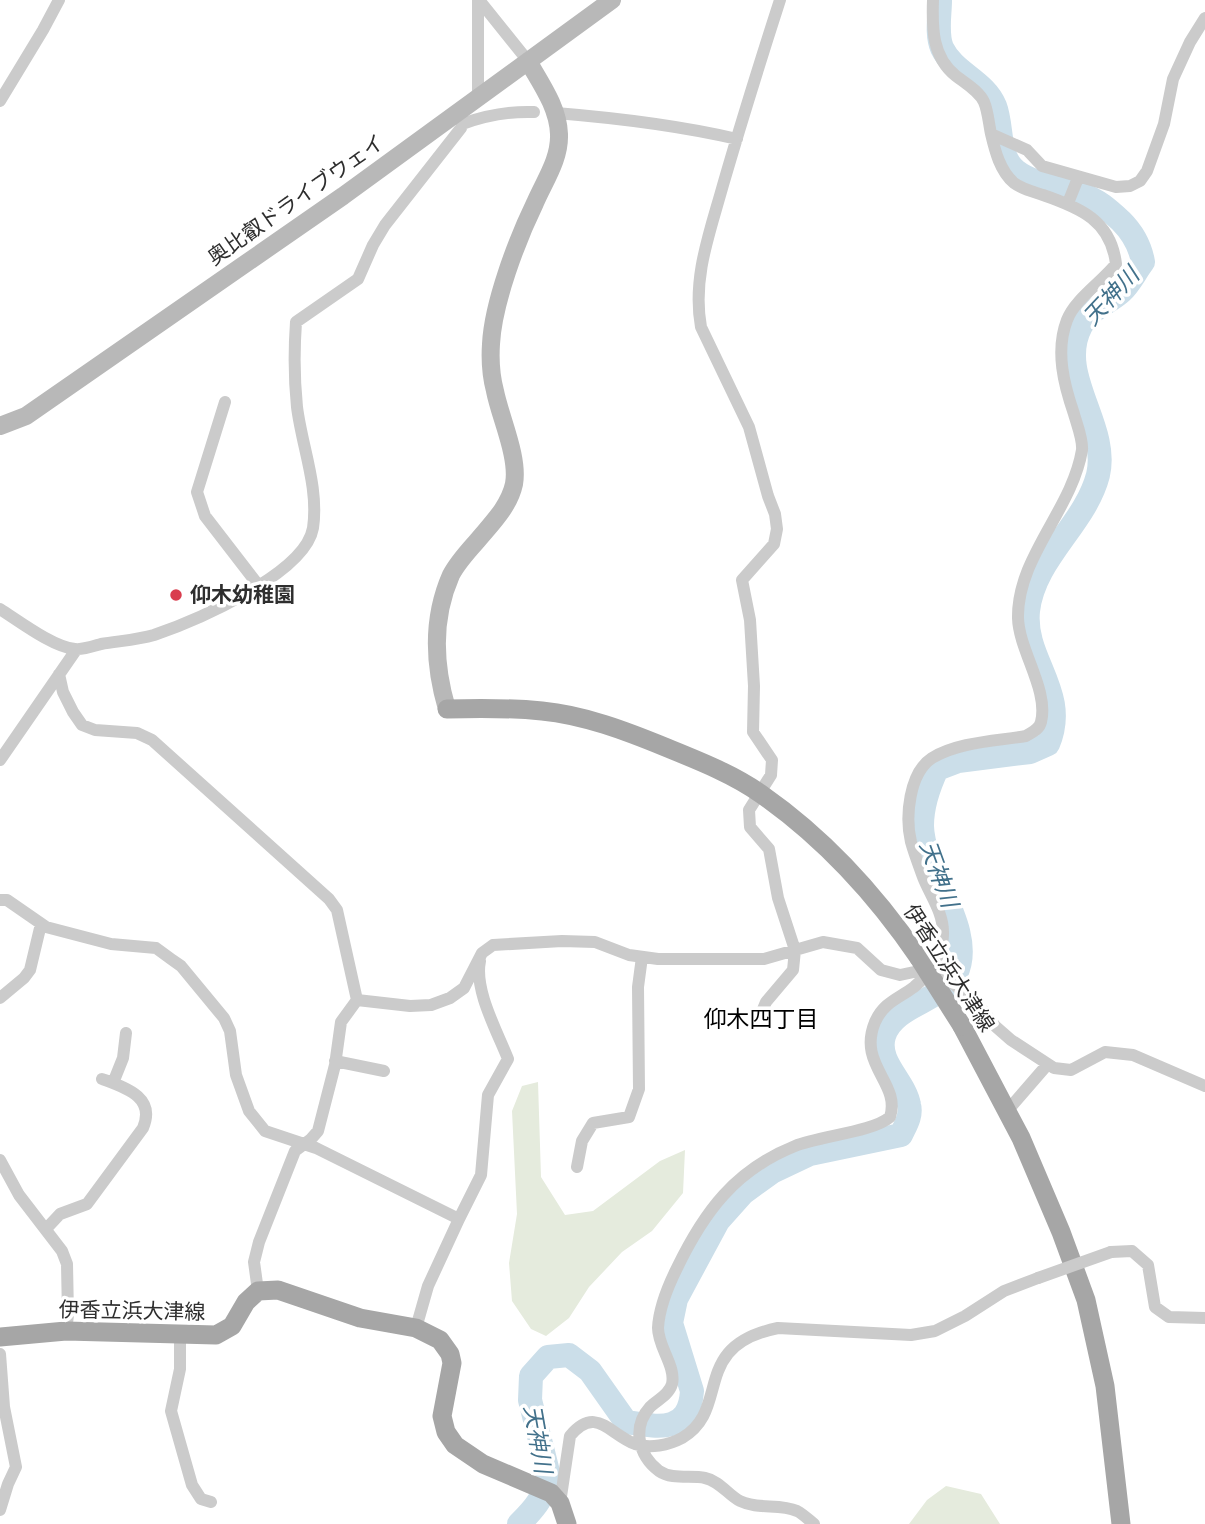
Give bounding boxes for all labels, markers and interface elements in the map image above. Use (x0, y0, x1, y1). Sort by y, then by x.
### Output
street label: 奥比叡ドライブウェイ (202, 128, 389, 270)
water label: 天神川 (1077, 258, 1146, 330)
place label: 仰木幼稚園 (190, 581, 295, 607)
marker: 仰木幼稚園 (168, 587, 184, 603)
water label: 天神川 (915, 836, 966, 914)
street label: 伊香立浜大津線 (899, 899, 1001, 1036)
district label: 仰木四丁目 (704, 1004, 819, 1032)
street label: 伊香立浜大津線 (58, 1296, 206, 1324)
water label: 天神川 (519, 1402, 559, 1478)

